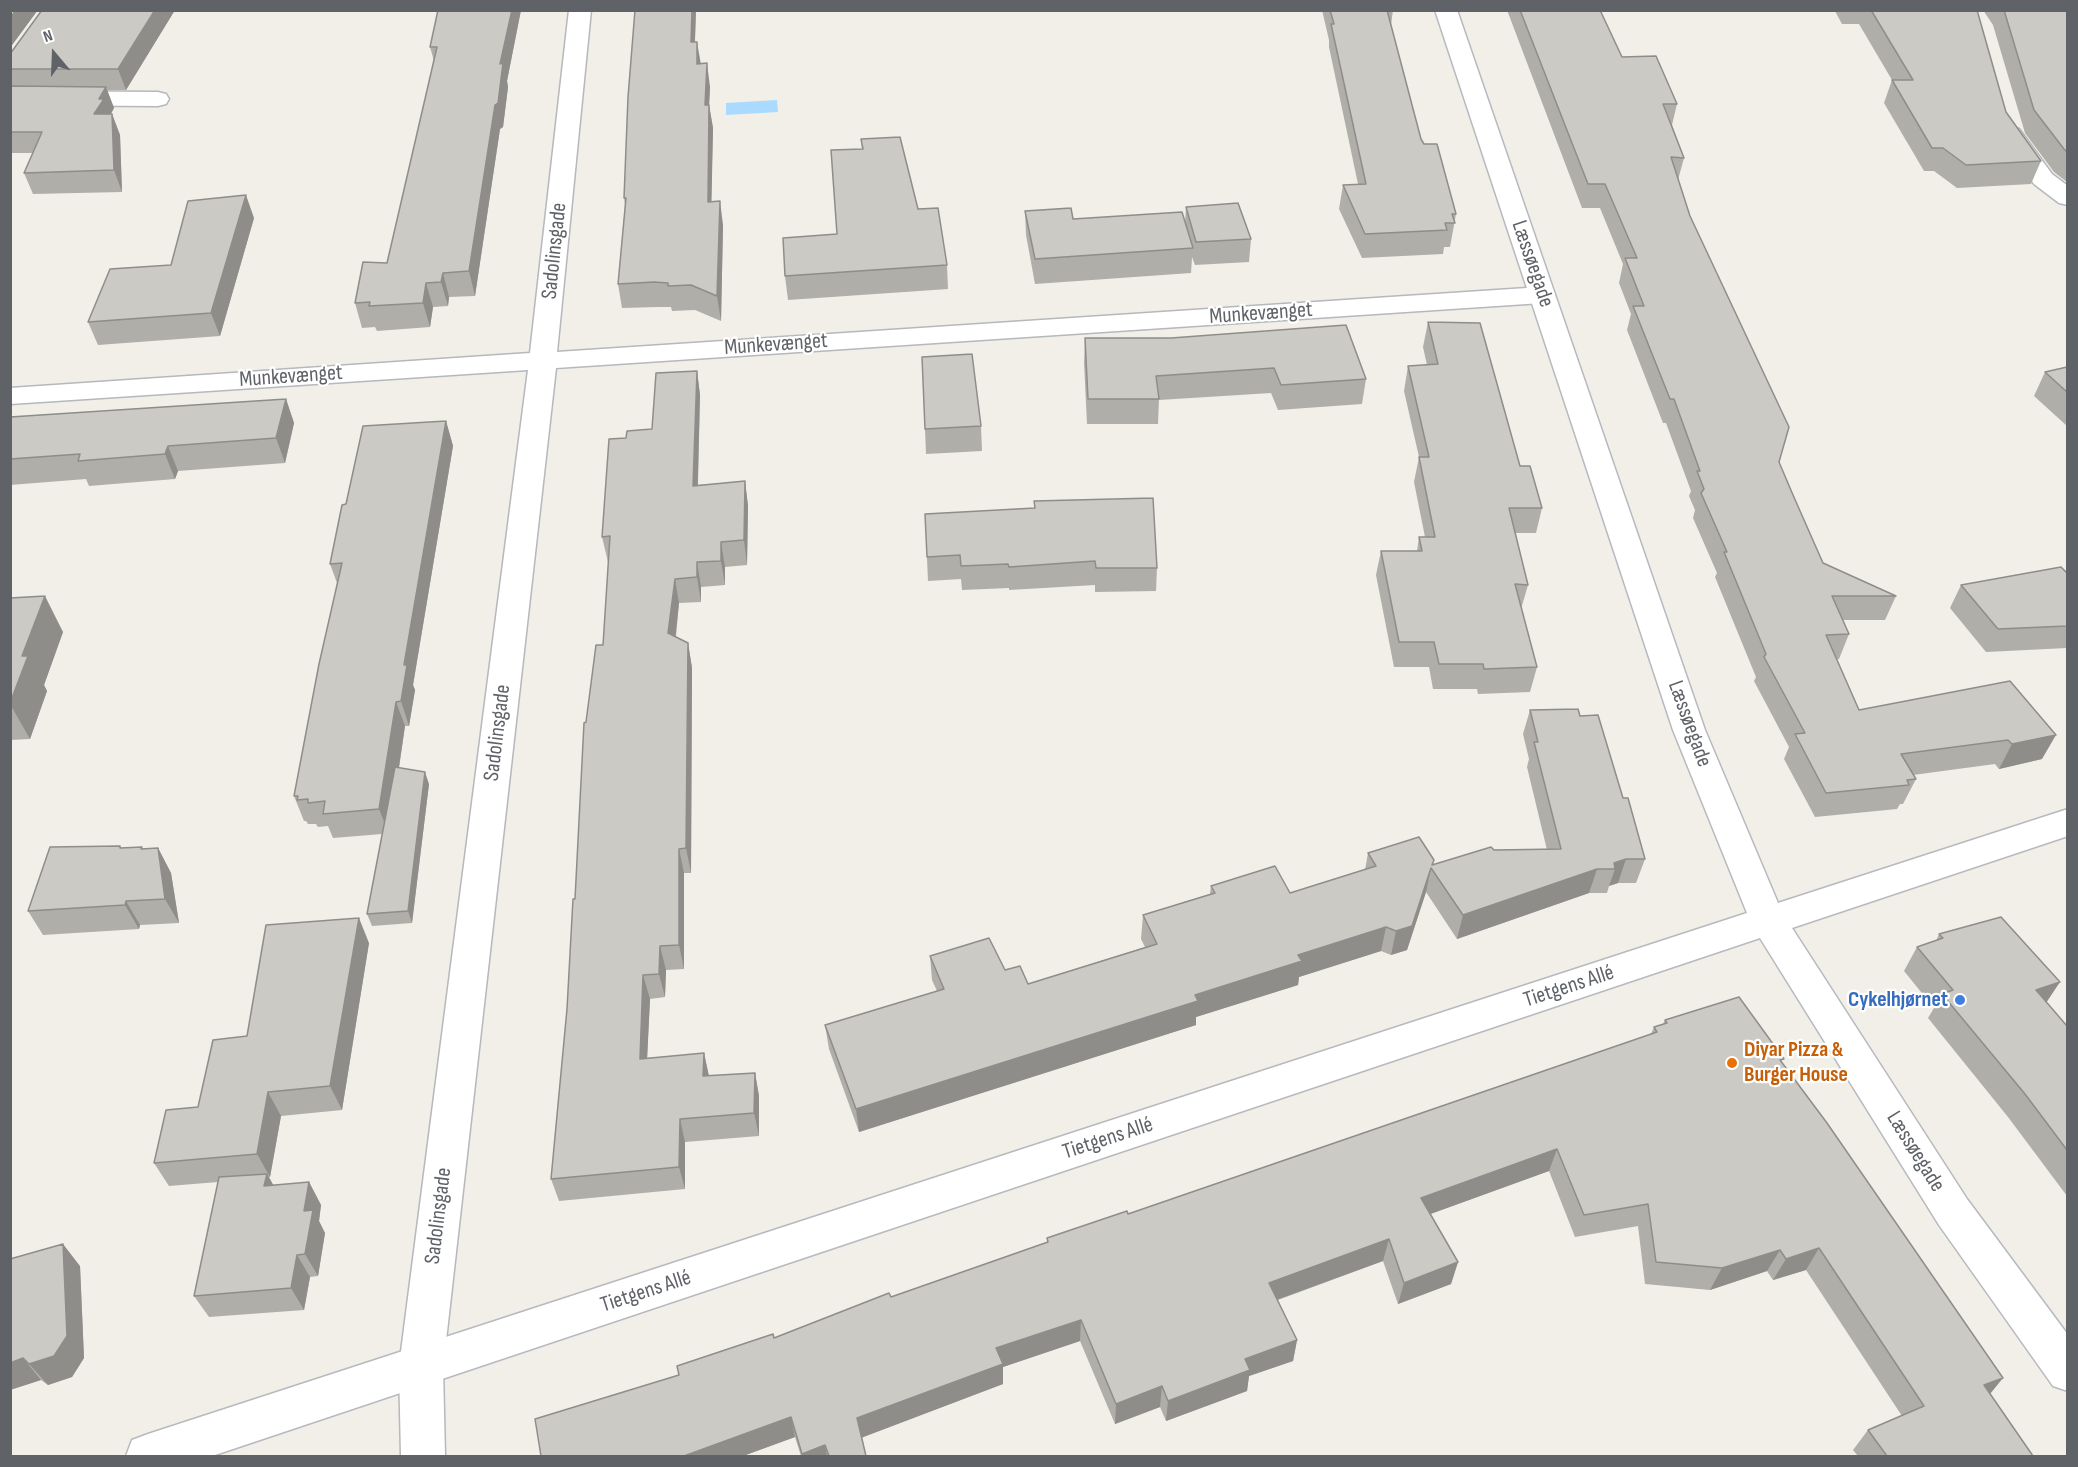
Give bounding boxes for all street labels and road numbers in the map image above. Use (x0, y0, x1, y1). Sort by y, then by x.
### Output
street label: Sadolinsgade (537, 201, 573, 301)
street label: Læssøegade (1505, 217, 1559, 311)
street label: Munkevænget (1209, 297, 1313, 331)
street label: Munkevænget (724, 328, 828, 362)
street label: Munkevænget (239, 360, 343, 394)
street label: Læssøegade (1661, 677, 1717, 771)
street label: Sadolinsgade (479, 683, 517, 783)
street label: Tietgens Allé (1520, 960, 1618, 1014)
street label: Læssøegade (1880, 1107, 1950, 1197)
street label: Tietgens Allé (1059, 1112, 1157, 1166)
street label: Sadolinsgade (420, 1166, 458, 1266)
street label: Tietgens Allé (597, 1265, 695, 1319)

